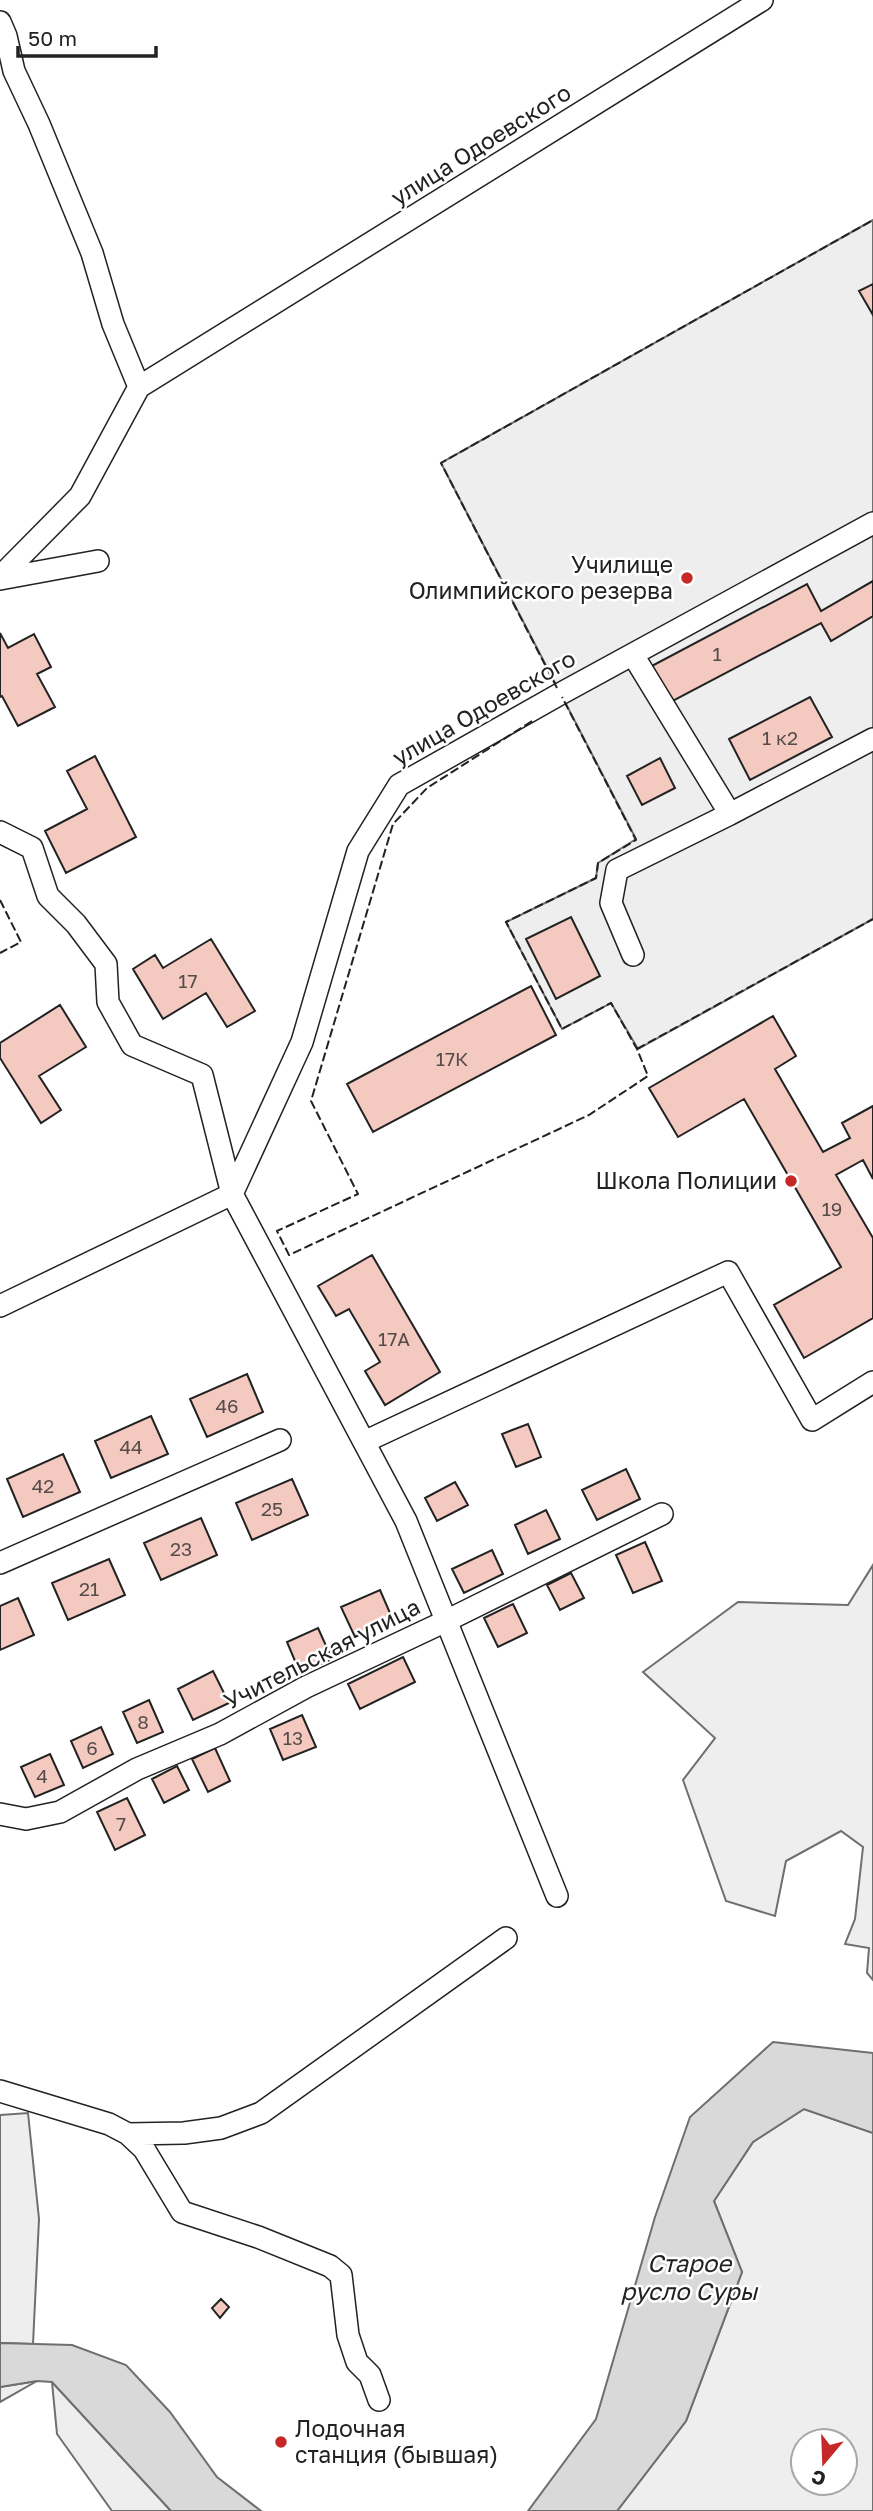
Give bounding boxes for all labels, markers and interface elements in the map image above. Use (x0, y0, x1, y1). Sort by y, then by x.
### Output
scale bar (18, 14, 156, 58)
text: 50 m (28, 25, 77, 51)
street label: улица Одоевского (385, 77, 576, 211)
place label: Училище Олимпийского резерва (409, 550, 673, 604)
marker: Училище Олимпийского резерва (679, 570, 695, 586)
house number: 1 (712, 642, 722, 665)
street label: улица Одоевского (387, 643, 580, 771)
house number: 1 к2 (762, 726, 798, 749)
house number: 17 (178, 969, 198, 992)
house number: 17К (436, 1047, 468, 1070)
place label: Школа Полиции (596, 1166, 777, 1194)
marker: Школа Полиции (783, 1173, 799, 1189)
house number: 19 (822, 1197, 842, 1220)
house number: 17А (378, 1327, 410, 1350)
house number: 46 (215, 1394, 239, 1417)
house number: 44 (119, 1435, 143, 1458)
house number: 42 (32, 1474, 54, 1497)
house number: 25 (261, 1497, 283, 1520)
house number: 23 (170, 1537, 192, 1560)
house number: 21 (79, 1577, 99, 1600)
street label: Учительская улица (219, 1592, 424, 1715)
house number: 8 (137, 1710, 149, 1733)
house number: 13 (283, 1726, 303, 1749)
house number: 6 (86, 1736, 98, 1759)
house number: 4 (36, 1764, 48, 1787)
house number: 7 (116, 1812, 126, 1835)
water label: Старое русло Суры (621, 2248, 759, 2306)
place label: Лодочная станция (бывшая) (295, 2414, 498, 2468)
north arrow (789, 2427, 859, 2497)
marker: Лодочная станция (бывшая) (273, 2434, 289, 2450)
text: С (808, 2465, 828, 2492)

